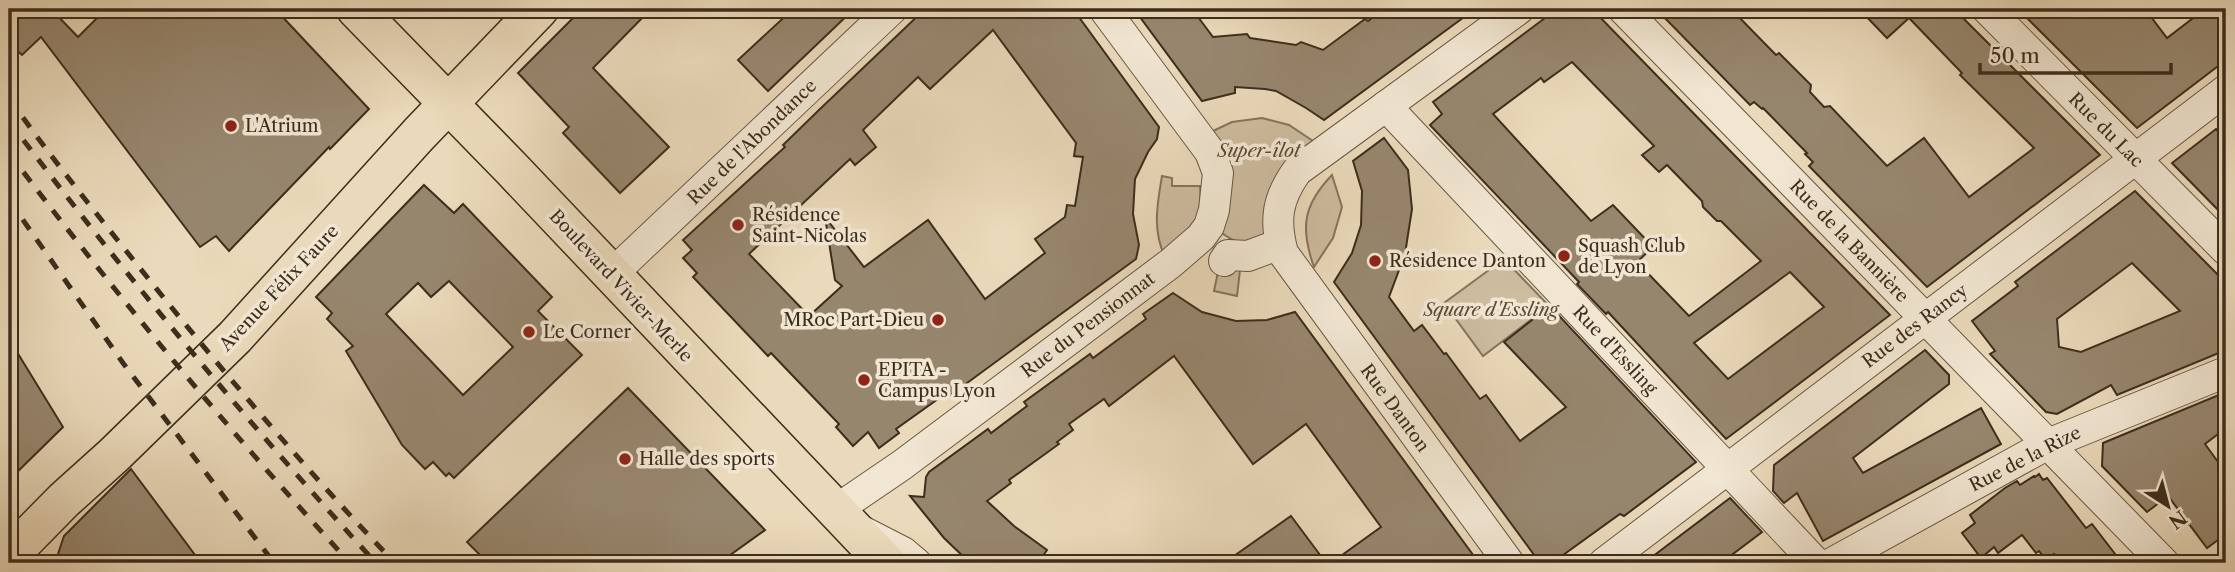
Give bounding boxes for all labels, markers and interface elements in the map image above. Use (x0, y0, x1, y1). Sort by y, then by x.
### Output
scale bar (1980, 32, 2170, 76)
text: 50 m (1990, 43, 2040, 68)
street label: Rue de l'Abondance (683, 75, 821, 209)
street label: Rue du Lac (2064, 88, 2148, 172)
place label: L'Atrium (245, 115, 319, 137)
marker: L'Atrium (223, 118, 239, 134)
park label: Super-îlot (1217, 140, 1302, 162)
street label: Rue de la Bannière (1785, 175, 1913, 307)
place label: Résidence Saint-Nicolas (752, 204, 867, 247)
street label: Boulevard Vivier-Merle (545, 205, 697, 367)
marker: Résidence Saint-Nicolas (730, 217, 746, 233)
street label: Avenue Félix Faure (214, 220, 343, 356)
place label: Squash Club de Lyon (1578, 235, 1685, 278)
marker: Squash Club de Lyon (1556, 248, 1572, 264)
place label: Résidence Danton (1389, 250, 1546, 272)
marker: Résidence Danton (1367, 253, 1383, 269)
street label: Rue du Pensionnat (1017, 267, 1160, 382)
street label: Rue des Rancy (1858, 279, 1973, 373)
park label: Square d'Essling (1423, 299, 1560, 321)
street label: Rue d'Essling (1568, 301, 1662, 399)
place label: MRoc Part-Dieu (783, 309, 924, 331)
marker: MRoc Part-Dieu (930, 312, 946, 328)
place label: Le Corner (543, 321, 632, 343)
marker: Le Corner (521, 324, 537, 340)
place label: EPITA - Campus Lyon (878, 359, 996, 402)
street label: Rue Danton (1356, 360, 1434, 456)
marker: EPITA - Campus Lyon (856, 372, 872, 388)
street label: Rue de la Rize (1965, 421, 2085, 497)
place label: Halle des sports (639, 448, 775, 470)
marker: Halle des sports (617, 451, 633, 467)
north arrow (2134, 470, 2204, 540)
text: N (2164, 505, 2191, 534)

